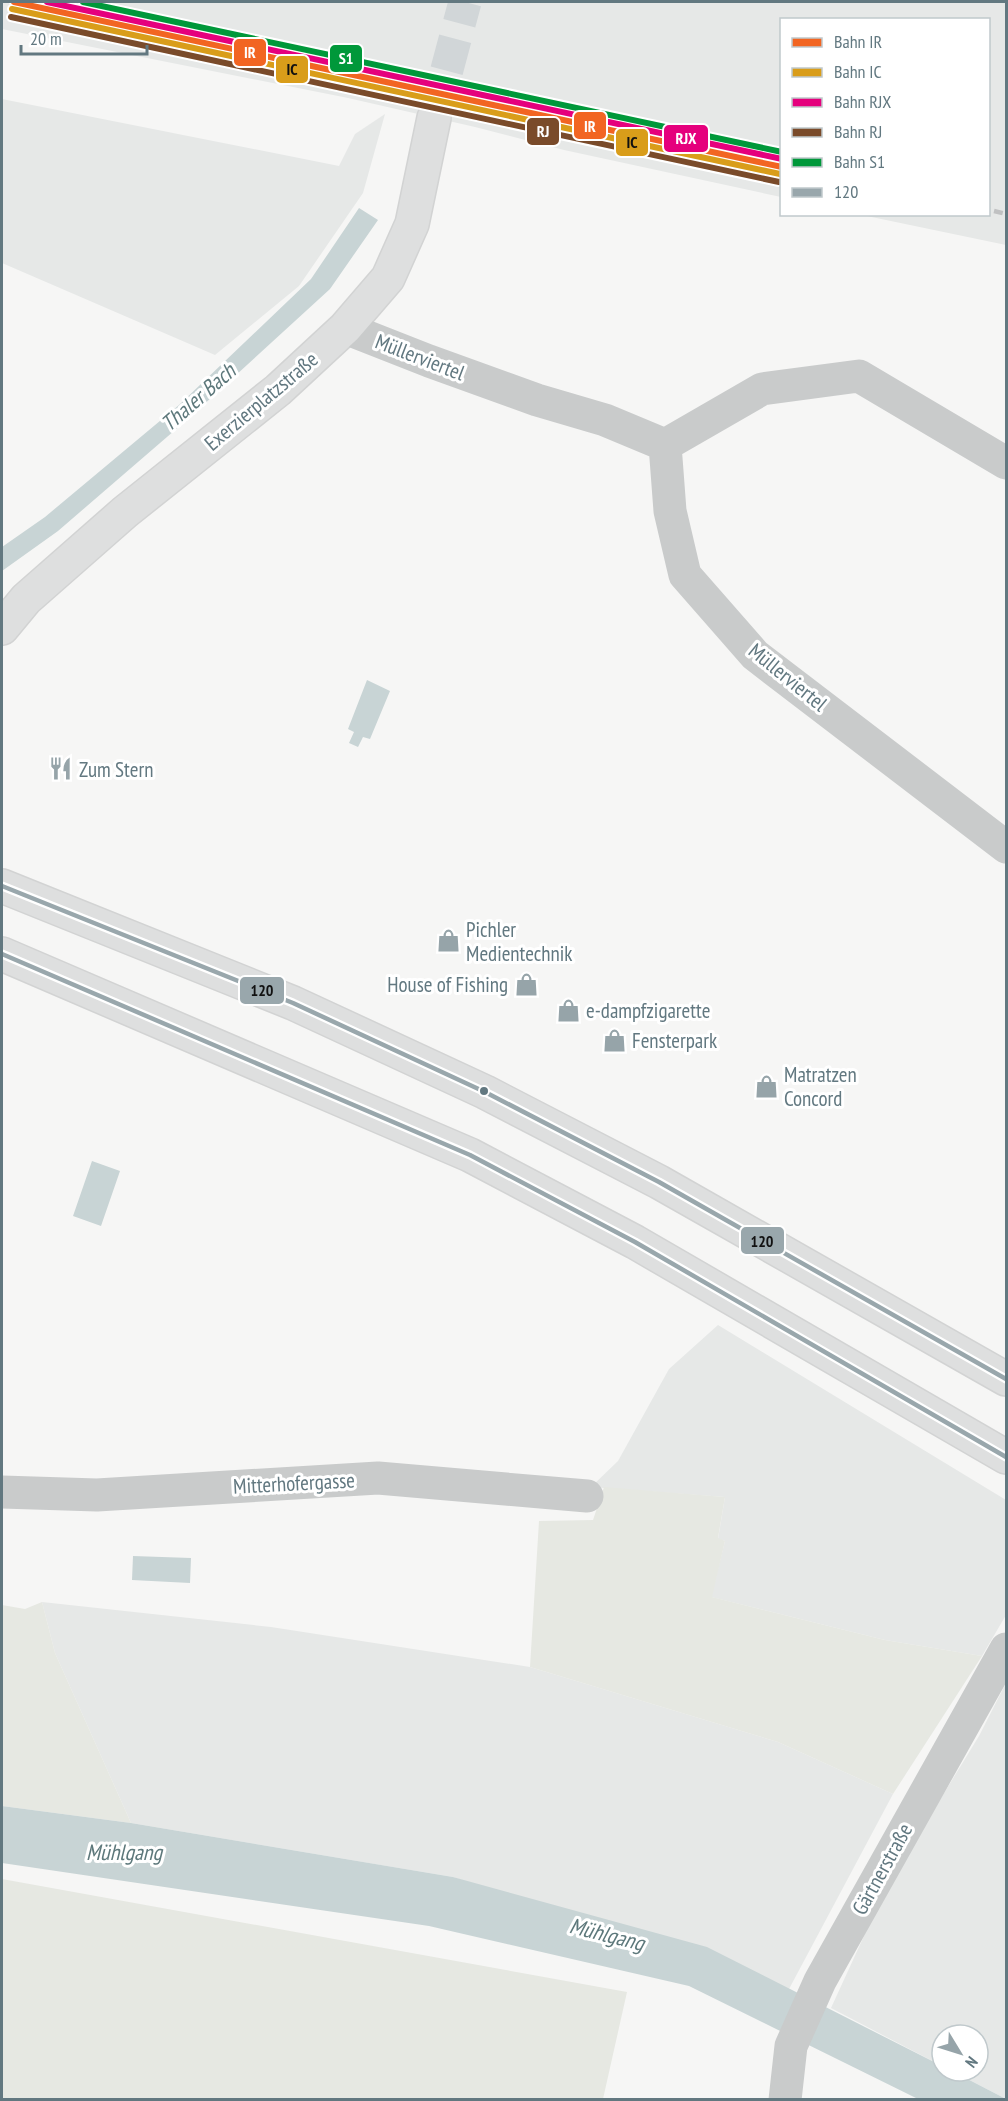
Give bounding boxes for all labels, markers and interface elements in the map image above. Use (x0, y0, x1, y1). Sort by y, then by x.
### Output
scale bar (21, 18, 147, 56)
legend (780, 18, 990, 216)
text: 20 m (30, 27, 62, 50)
text: Bahn IR (834, 30, 883, 53)
line badge: IR (233, 38, 267, 67)
text: IR (244, 42, 256, 62)
line badge: S1 (329, 44, 363, 73)
text: S1 (339, 48, 353, 68)
line badge: IC (275, 55, 309, 84)
text: IC (286, 59, 298, 79)
text: Bahn IC (834, 60, 882, 83)
text: Bahn RJX (834, 90, 891, 113)
line badge: IR (573, 111, 607, 140)
text: IR (584, 116, 596, 136)
line badge: RJ (526, 117, 560, 146)
text: Bahn RJ (834, 120, 882, 143)
text: RJ (537, 121, 549, 141)
line badge: RJX (663, 124, 709, 153)
line badge: IC (615, 128, 649, 157)
text: RJX (675, 128, 697, 148)
text: IC (626, 132, 638, 152)
text: Bahn S1 (834, 150, 885, 173)
text: 120 (834, 180, 858, 203)
street label: Müllerviertel (372, 328, 469, 386)
street label: Exerzierplatzstraße (199, 346, 323, 456)
water label: Thaler Bach (155, 356, 242, 437)
street label: Müllerviertel (743, 637, 833, 717)
restaurant icon: Zum Stern (48, 756, 74, 782)
place label: Zum Stern (79, 756, 153, 783)
place label: Pichler Medientechnik (466, 916, 572, 967)
shop icon: Pichler Medientechnik (435, 928, 461, 954)
place label: House of Fishing (387, 971, 508, 998)
shop icon: House of Fishing (513, 971, 539, 997)
line badge: 120 (239, 976, 285, 1005)
text: 120 (251, 980, 274, 1000)
shop icon: e-dampfzigarette (555, 997, 581, 1023)
place label: e-dampfzigarette (586, 997, 710, 1024)
shop icon: Fensterpark (601, 1027, 627, 1053)
place label: Fensterpark (632, 1027, 717, 1054)
place label: Matratzen Concord (784, 1061, 857, 1112)
shop icon: Matratzen Concord (753, 1073, 779, 1099)
unlabelled marker (478, 1085, 490, 1097)
line badge: 120 (740, 1226, 785, 1255)
text: 120 (751, 1231, 774, 1251)
street label: Mitterhofergasse (232, 1466, 356, 1500)
street label: Gärtnerstraße (846, 1819, 918, 1919)
water label: Mühlgang (86, 1838, 163, 1866)
water label: Mühlgang (567, 1911, 649, 1957)
north arrow (930, 2023, 990, 2083)
text: N (961, 2053, 982, 2072)

